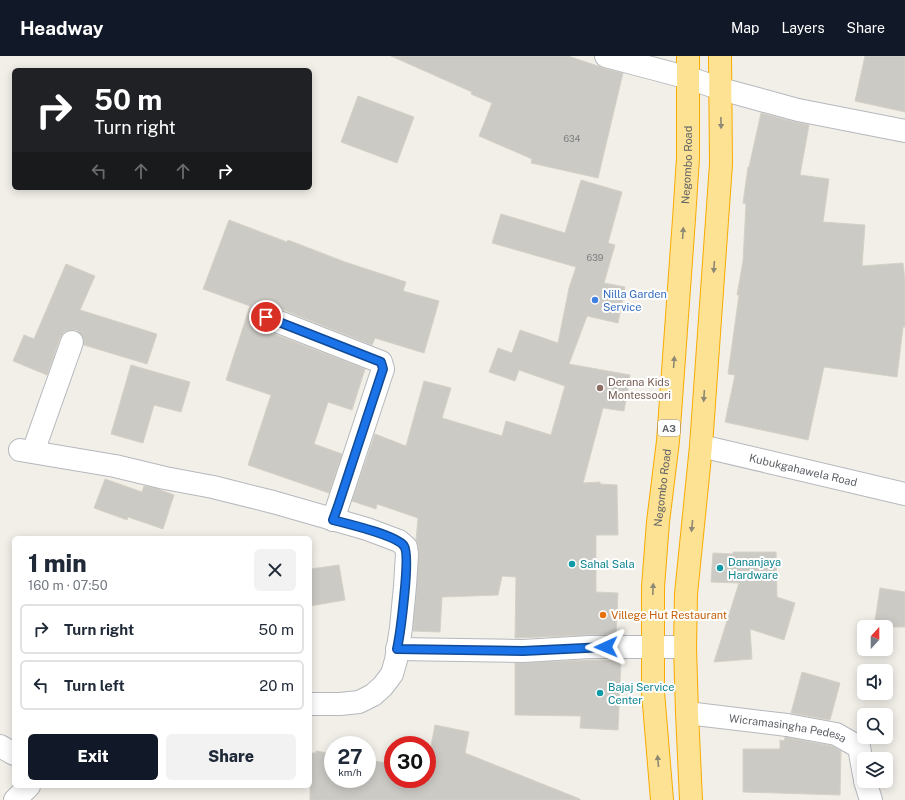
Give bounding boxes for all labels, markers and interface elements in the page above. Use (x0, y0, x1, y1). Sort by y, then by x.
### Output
text: Headway (20, 17, 103, 39)
text: Map (731, 20, 759, 36)
text: Layers (781, 20, 825, 36)
text: Share (847, 20, 885, 36)
text: 50 m (94, 83, 162, 116)
icon: right (28, 84, 80, 136)
text: Turn right (94, 117, 176, 138)
one-way arrow (718, 117, 724, 130)
street label: Negombo Road (679, 126, 694, 204)
house number: 634 (564, 133, 581, 144)
icon: left (88, 160, 110, 182)
icon: ahead (130, 160, 152, 182)
icon: ahead (172, 160, 194, 182)
icon: right (214, 160, 236, 182)
one-way arrow (680, 227, 687, 239)
house number: 639 (587, 252, 604, 263)
one-way arrow (710, 261, 717, 273)
place label: Nilla Garden Service (603, 288, 667, 313)
marker: Nilla Garden Service (590, 295, 600, 305)
pin (249, 300, 283, 334)
icon: arrive (255, 306, 277, 328)
one-way arrow (670, 356, 677, 368)
place label: Derana Kids Montessoori (608, 376, 671, 401)
marker: Derana Kids Montessoori (595, 383, 605, 393)
one-way arrow (701, 390, 708, 402)
road number: A3 (658, 420, 680, 436)
street label: Negombo Road (652, 448, 673, 527)
street label: Kubukgahawela Road (748, 452, 858, 489)
one-way arrow (689, 520, 696, 532)
text: 1 min (28, 549, 87, 577)
button: close (254, 549, 296, 591)
place label: Dananjaya Hardware (728, 556, 781, 581)
place label: Sahal Sala (580, 558, 635, 570)
marker: Sahal Sala (567, 559, 577, 569)
marker: Dananjaya Hardware (715, 563, 725, 573)
text: 160 m · 07:50 (28, 578, 108, 593)
one-way arrow (650, 582, 656, 595)
place label: Villege Hut Restaurant (611, 609, 727, 621)
marker: Villege Hut Restaurant (598, 610, 608, 620)
icon: right (30, 618, 52, 640)
north arrow (857, 620, 893, 656)
map controls (857, 620, 893, 788)
text: Turn right (64, 621, 134, 638)
text: 50 m (259, 621, 294, 638)
position arrow (585, 626, 627, 668)
button: sound (857, 664, 893, 700)
icon: left (30, 674, 52, 696)
text: Turn left (64, 677, 125, 694)
text: 20 m (259, 677, 294, 694)
place label: Bajaj Service Center (608, 681, 674, 706)
marker: Bajaj Service Center (595, 688, 605, 698)
button: search (857, 708, 893, 744)
street label: Wicramasingha Pedesa (728, 712, 849, 745)
button: Exit (28, 734, 158, 780)
button: Share (166, 734, 296, 780)
speed limit sign: 30 (384, 736, 436, 788)
text: 27 (337, 745, 363, 769)
button: layers (857, 752, 893, 788)
one-way arrow (655, 755, 662, 767)
text: km/h (338, 766, 362, 778)

